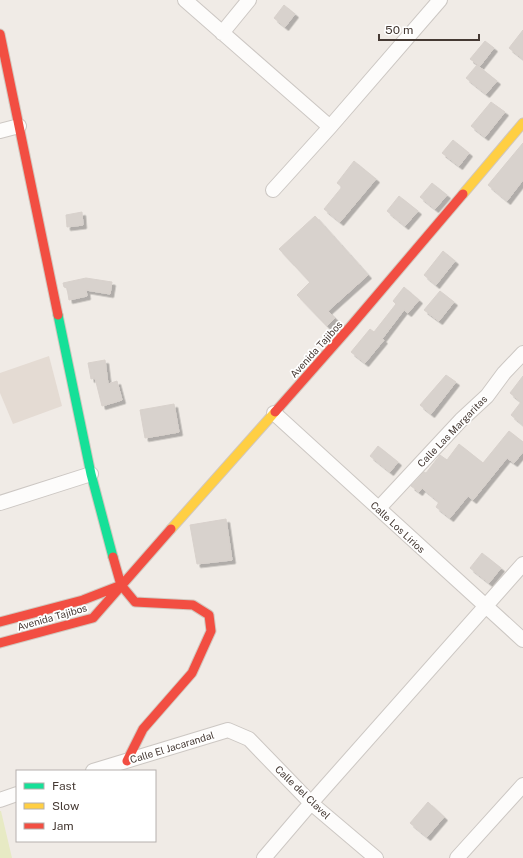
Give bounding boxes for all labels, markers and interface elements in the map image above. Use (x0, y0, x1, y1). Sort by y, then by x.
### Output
scale bar (379, 16, 479, 42)
text: 50 m (385, 23, 413, 37)
street label: Avenida Tajibos (287, 318, 345, 380)
street label: Calle Las Margaritas (415, 393, 489, 469)
street label: Calle Los Lirios (368, 499, 428, 555)
street label: Avenida Tajibos (16, 601, 88, 633)
street label: Calle El Jacarandal (128, 728, 216, 766)
street label: Calle del Clavel (273, 763, 333, 821)
legend (16, 770, 156, 842)
text: Fast (52, 779, 77, 793)
text: Slow (52, 799, 80, 813)
text: Jam (52, 819, 74, 833)

